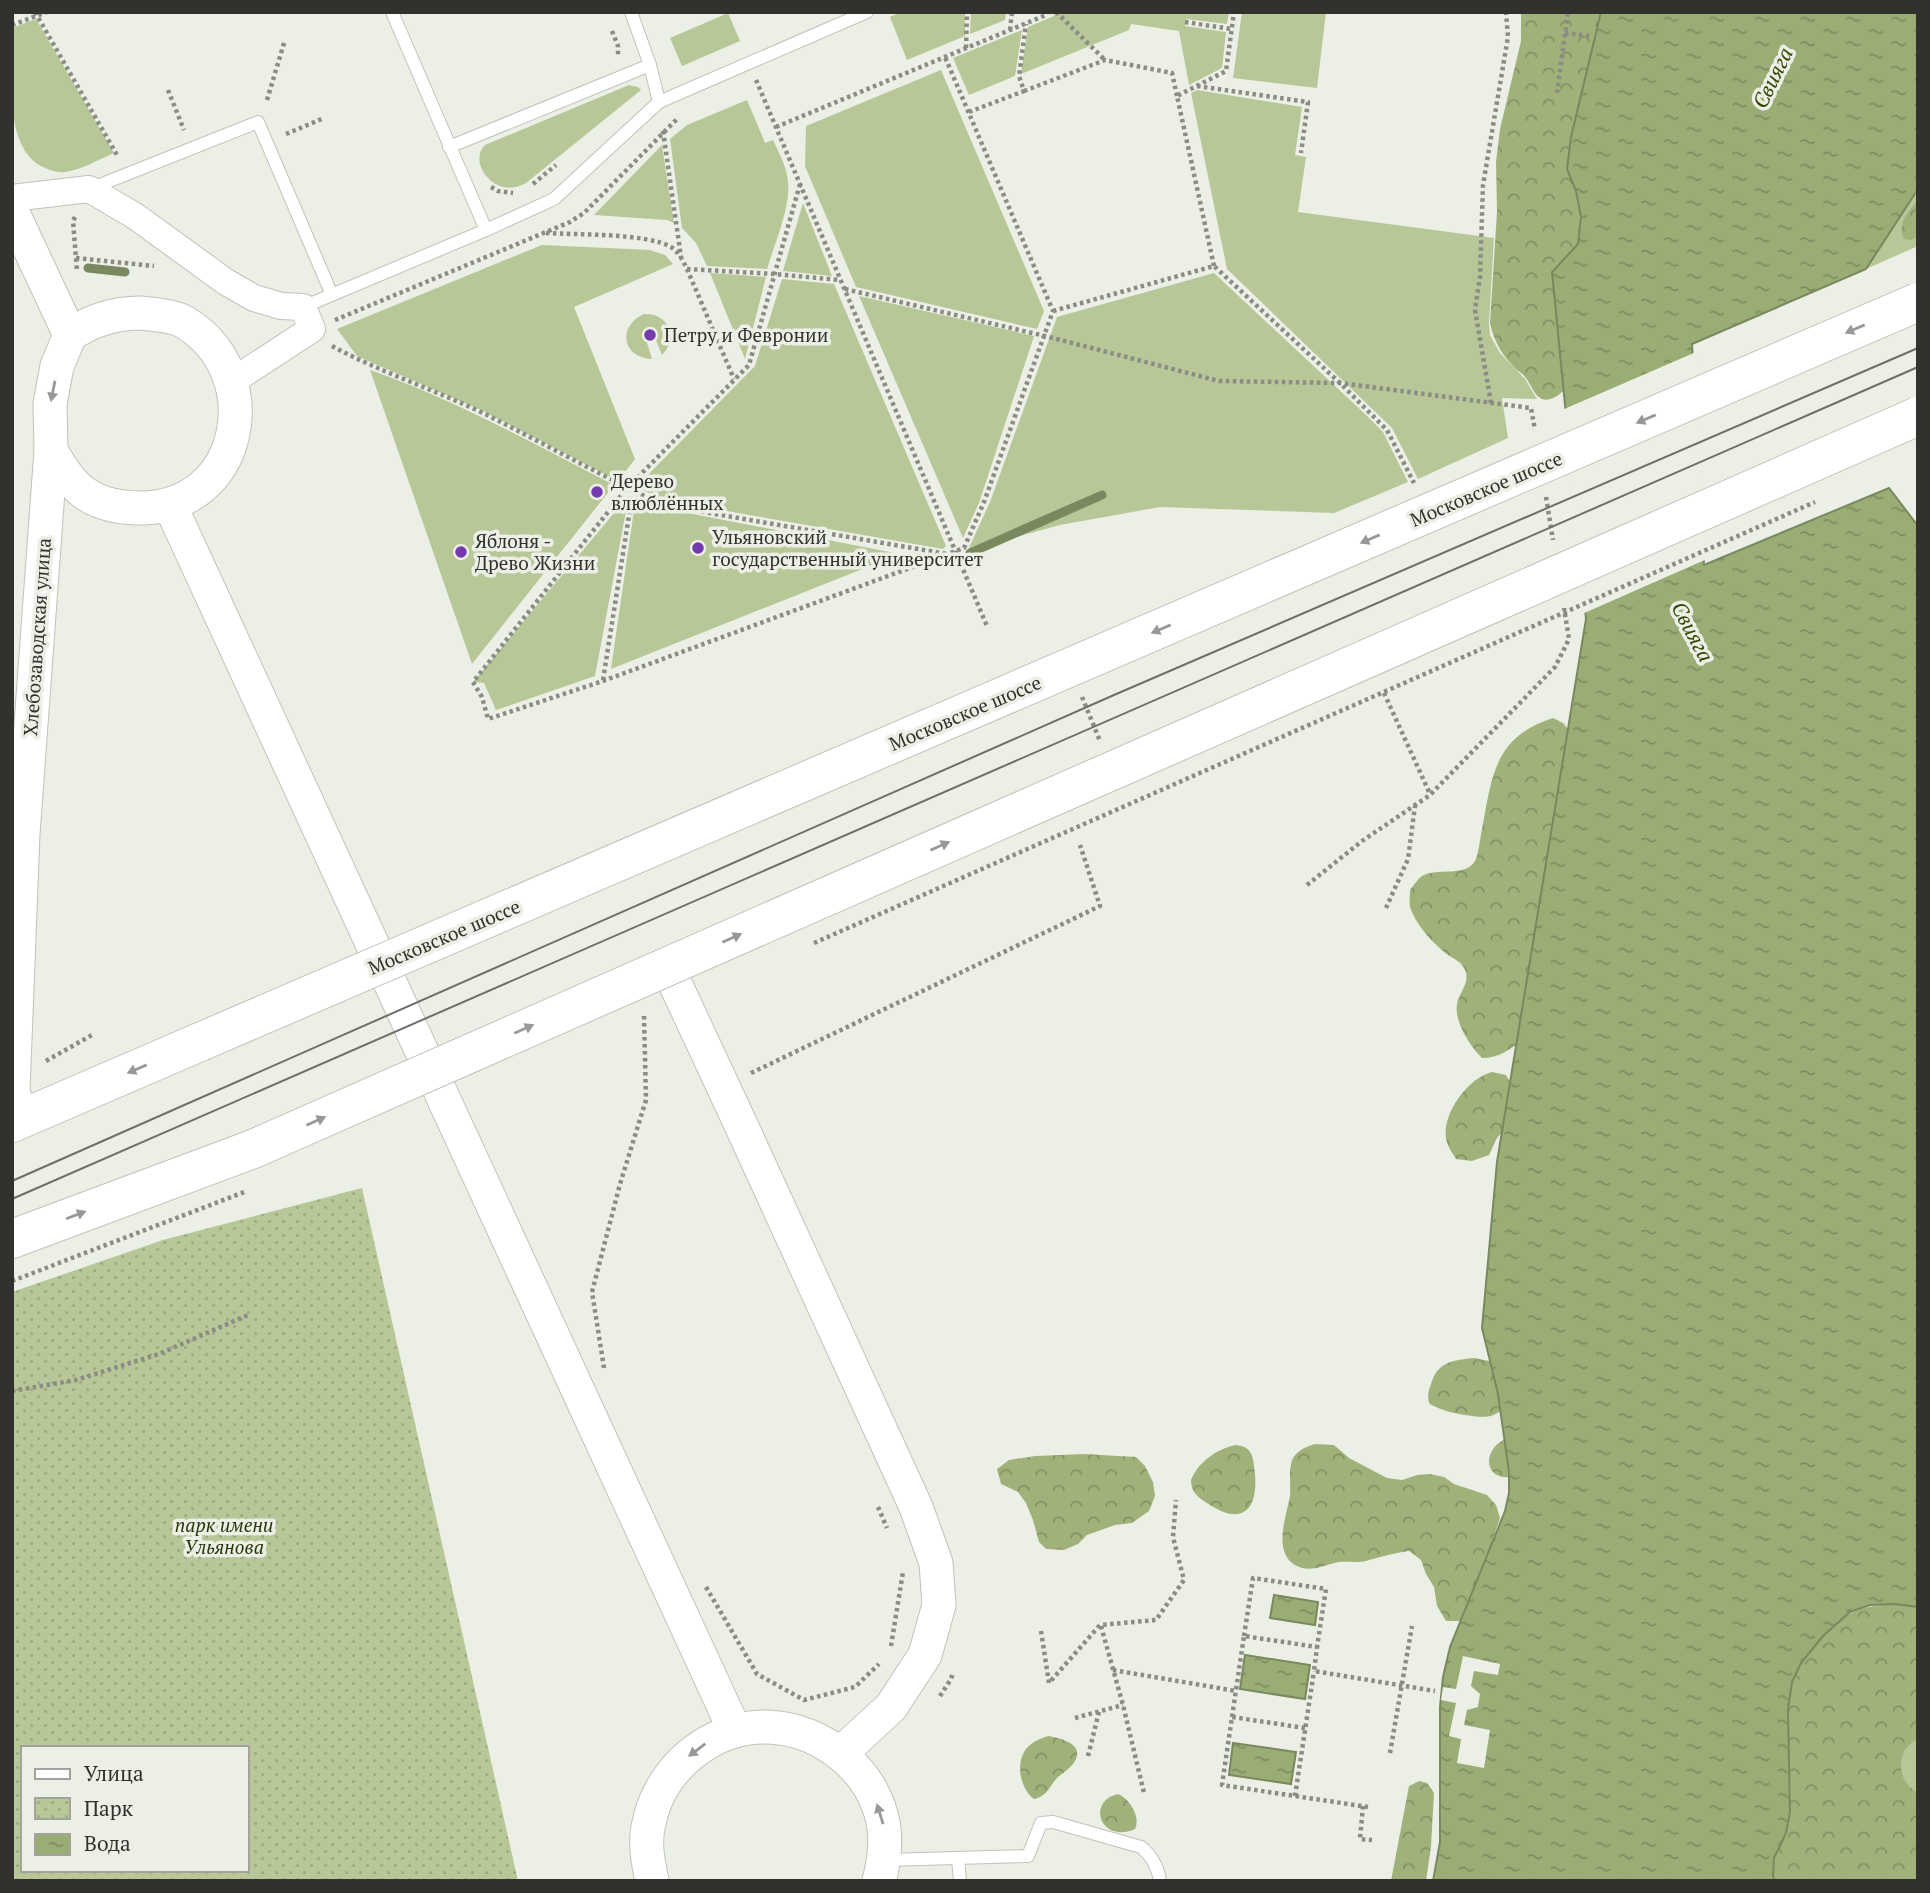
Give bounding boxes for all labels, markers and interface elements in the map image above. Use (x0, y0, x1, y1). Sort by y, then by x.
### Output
water label: Свияга (1745, 42, 1799, 113)
place label: Петру и Февронии (664, 322, 828, 347)
one-way arrow (1844, 324, 1865, 335)
marker: Петру и Февронии (642, 327, 658, 343)
one-way arrow (47, 380, 58, 402)
one-way arrow (1635, 414, 1656, 425)
street label: Московское шоссе (1406, 445, 1566, 532)
place label: Дерево влюблённых (611, 468, 723, 515)
marker: Дерево влюблённых (589, 484, 605, 500)
place label: Ульяновский государственный университет (712, 524, 983, 571)
place label: Яблоня - Древо Жизни (475, 528, 595, 575)
one-way arrow (1359, 533, 1380, 544)
street label: Хлебозаводская улица (17, 537, 56, 737)
marker: Ульяновский государственный университет (690, 540, 706, 556)
marker: Яблоня - Древо Жизни (453, 544, 469, 560)
water label: Свияга (1665, 596, 1720, 667)
one-way arrow (1150, 623, 1171, 634)
street label: Московское шоссе (885, 669, 1045, 756)
one-way arrow (930, 840, 950, 852)
street label: Московское шоссе (364, 893, 524, 980)
one-way arrow (722, 932, 742, 944)
one-way arrow (513, 1024, 534, 1035)
one-way arrow (126, 1064, 147, 1075)
one-way arrow (305, 1115, 326, 1126)
one-way arrow (66, 1209, 87, 1220)
park label: парк имени Ульянова (175, 1512, 273, 1559)
one-way arrow (689, 1743, 707, 1758)
legend (21, 1746, 248, 1872)
text: Улица (84, 1759, 144, 1787)
text: Парк (84, 1794, 134, 1822)
one-way arrow (874, 1803, 884, 1824)
text: Вода (84, 1829, 131, 1857)

